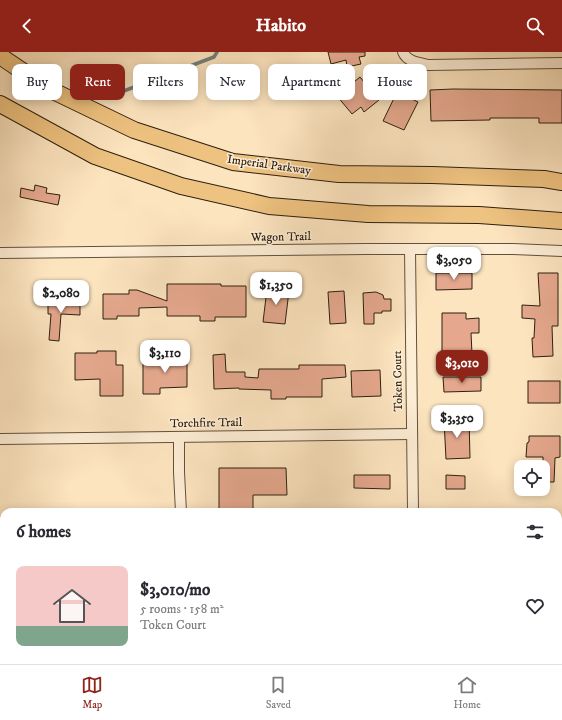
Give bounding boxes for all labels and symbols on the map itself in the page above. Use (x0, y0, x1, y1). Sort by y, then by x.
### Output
street label: Imperial Parkway (226, 152, 312, 178)
street label: Wagon Trail (250, 229, 312, 245)
pin: $3,050 (421, 247, 487, 281)
pin: $1,350 (243, 272, 309, 306)
pin: $2,080 (28, 280, 94, 314)
pin: $3,110 (132, 340, 198, 374)
street label: Token Court (390, 350, 406, 412)
pin: $3,010 (429, 350, 495, 384)
pin: $3,350 (424, 405, 490, 439)
street label: Torchfire Trail (170, 415, 243, 431)

